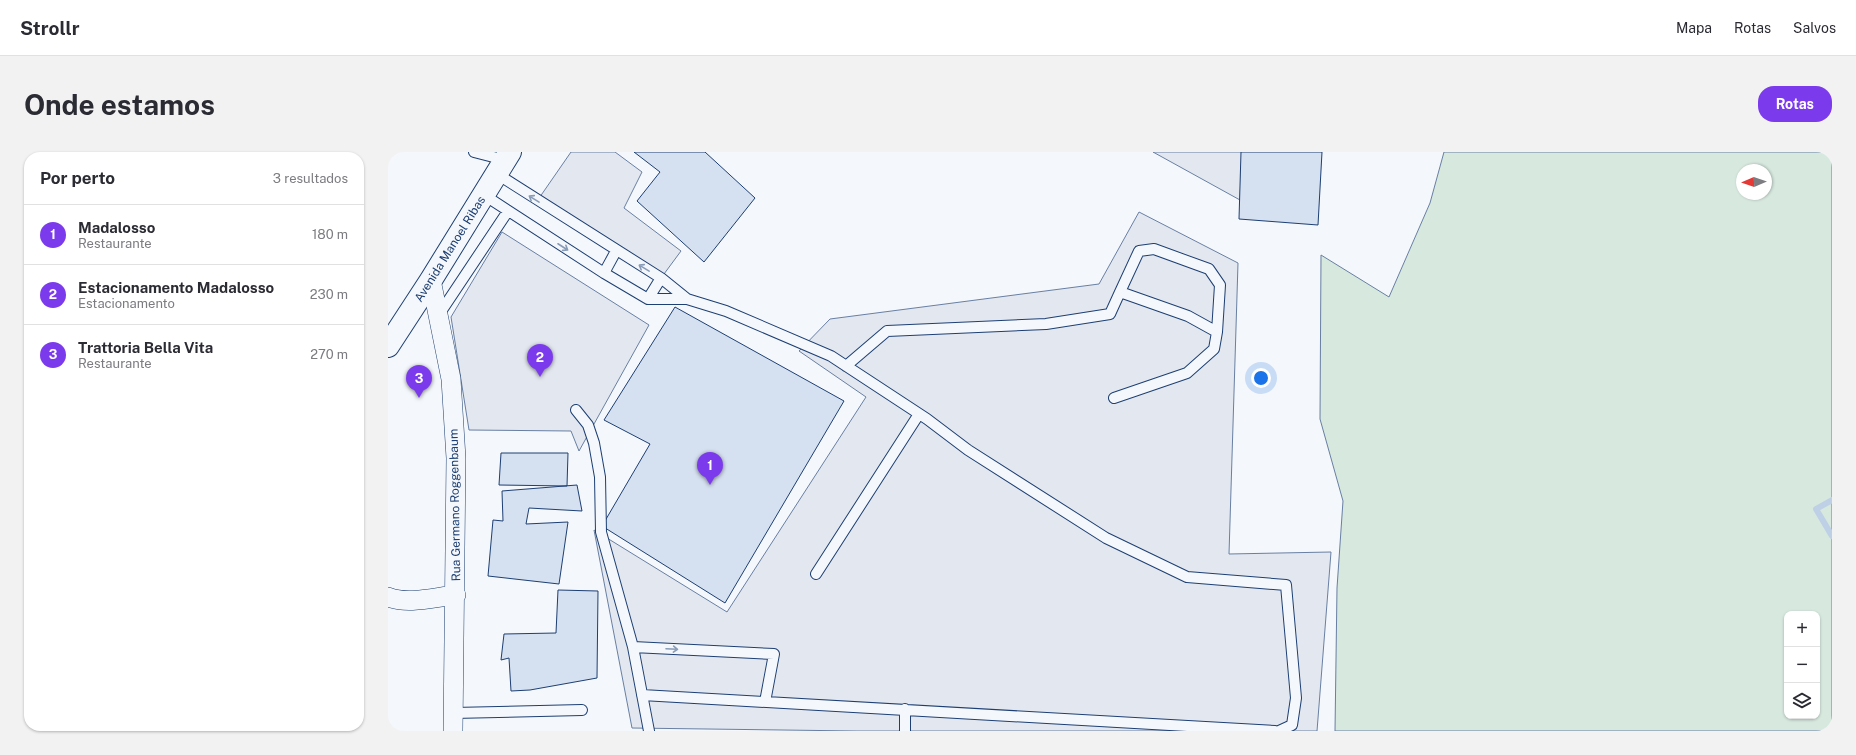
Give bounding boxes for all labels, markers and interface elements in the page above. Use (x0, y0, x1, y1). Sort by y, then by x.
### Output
text: Strollr (20, 17, 79, 39)
text: Mapa (1676, 20, 1712, 36)
text: Rotas (1734, 20, 1771, 36)
text: Salvos (1793, 20, 1836, 36)
button: Rotas (1758, 86, 1832, 122)
text: Onde estamos (24, 88, 215, 121)
north arrow (1736, 164, 1772, 200)
text: Por perto (40, 168, 115, 188)
text: 3 resultados (273, 171, 348, 186)
street label: Avenida Manoel Ribas (412, 193, 488, 305)
one-way arrow (528, 194, 540, 202)
text: Madalosso (78, 219, 155, 236)
text: 1 (50, 227, 56, 242)
text: 180 m (312, 227, 348, 242)
text: Restaurante (78, 236, 152, 251)
one-way arrow (558, 243, 569, 251)
one-way arrow (638, 263, 650, 271)
text: Estacionamento Madalosso (78, 279, 274, 296)
text: 2 (49, 287, 57, 302)
text: 230 m (310, 287, 348, 302)
text: Estacionamento (78, 296, 175, 311)
text: Trattoria Bella Vita (78, 339, 213, 356)
pin: 2 (527, 344, 553, 377)
text: 3 (49, 347, 57, 362)
text: 270 m (310, 347, 348, 362)
text: Restaurante (78, 356, 152, 371)
pin: 3 (406, 365, 432, 398)
your location (1251, 368, 1271, 388)
street label: Rua Germano Roggenbaum (447, 429, 463, 581)
pin: 1 (697, 452, 723, 485)
map controls (1784, 611, 1820, 719)
button: + (1784, 611, 1820, 647)
one-way arrow (665, 645, 678, 653)
button: − (1784, 647, 1820, 683)
button: layers (1784, 683, 1820, 719)

